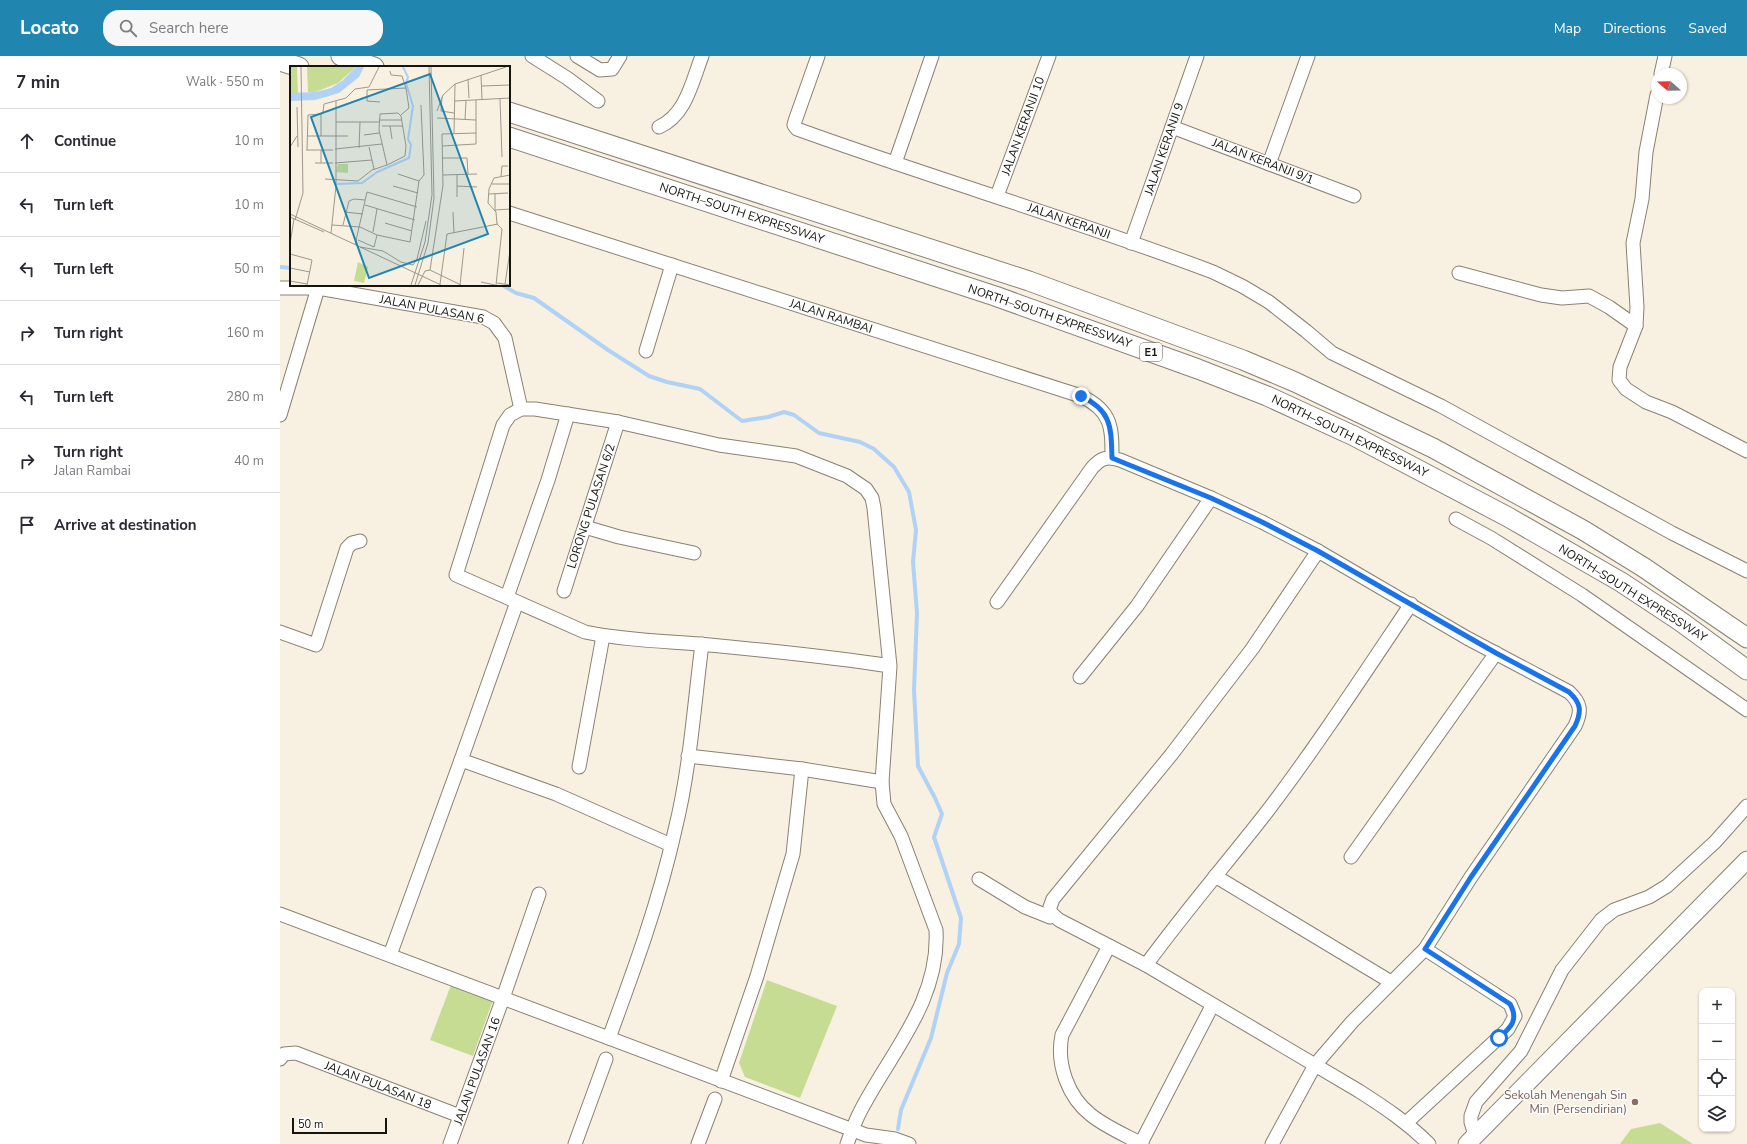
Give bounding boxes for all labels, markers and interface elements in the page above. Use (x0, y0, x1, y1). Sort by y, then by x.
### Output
search box (103, 10, 383, 46)
text: Locato (20, 15, 79, 41)
icon: search (117, 17, 139, 39)
text: Search here (149, 18, 229, 38)
text: Map (1554, 19, 1581, 38)
text: Directions (1603, 19, 1666, 38)
text: Saved (1688, 19, 1727, 38)
inset map (290, 66, 510, 286)
north arrow (1651, 68, 1687, 104)
text: 7 min (16, 71, 60, 94)
text: Walk · 550 m (186, 73, 264, 91)
street label: JALAN KERANJI 10 (997, 74, 1048, 179)
street label: JALAN KERANJI 9 (1140, 101, 1187, 198)
icon: ahead (16, 130, 38, 152)
text: Continue (54, 131, 116, 151)
text: 10 m (234, 132, 264, 150)
street label: JALAN KERANJI 9/1 (1209, 134, 1316, 188)
street label: NORTH–SOUTH EXPRESSWAY (658, 179, 827, 247)
icon: left (16, 194, 38, 216)
text: Turn left (54, 195, 113, 215)
text: 10 m (234, 196, 264, 214)
street label: JALAN KERANJI (1025, 199, 1113, 243)
icon: left (16, 258, 38, 280)
text: Turn left (54, 259, 113, 279)
text: 50 m (234, 260, 264, 278)
street label: NORTH–SOUTH EXPRESSWAY (966, 280, 1135, 352)
street label: JALAN PULASAN 6 (377, 291, 486, 327)
street label: JALAN RAMBAI (787, 295, 875, 337)
icon: right (16, 322, 38, 344)
text: Turn right (54, 323, 123, 343)
text: 160 m (226, 324, 264, 342)
road number: E1 (1140, 343, 1162, 361)
icon: left (16, 386, 38, 408)
text: Turn left (54, 387, 113, 407)
route end (1072, 387, 1090, 405)
text: 280 m (226, 388, 264, 406)
street label: NORTH–SOUTH EXPRESSWAY (1269, 391, 1432, 481)
text: Turn right (54, 442, 123, 462)
street label: LORONG PULASAN 6/2 (563, 442, 619, 570)
icon: right (16, 450, 38, 472)
text: 40 m (234, 452, 264, 470)
text: Jalan Rambai (54, 462, 131, 480)
icon: arrive (16, 514, 38, 536)
text: Arrive at destination (54, 515, 197, 535)
street label: NORTH–SOUTH EXPRESSWAY (1556, 541, 1711, 646)
map controls (1699, 988, 1735, 1132)
button: + (1699, 988, 1735, 1024)
street label: JALAN PULASAN 16 (450, 1015, 504, 1128)
button: − (1699, 1024, 1735, 1060)
route start (1490, 1029, 1508, 1047)
street label: JALAN PULASAN 18 (321, 1057, 434, 1113)
button: locate (1699, 1060, 1735, 1096)
place label: Sekolah Menengah Sin Min (Persendirian) (1504, 1087, 1627, 1117)
button: layers (1699, 1096, 1735, 1132)
marker: Sekolah Menengah Sin Min (Persendirian) (1630, 1097, 1640, 1107)
scale bar (292, 1116, 387, 1135)
text: 50 m (298, 1117, 323, 1132)

